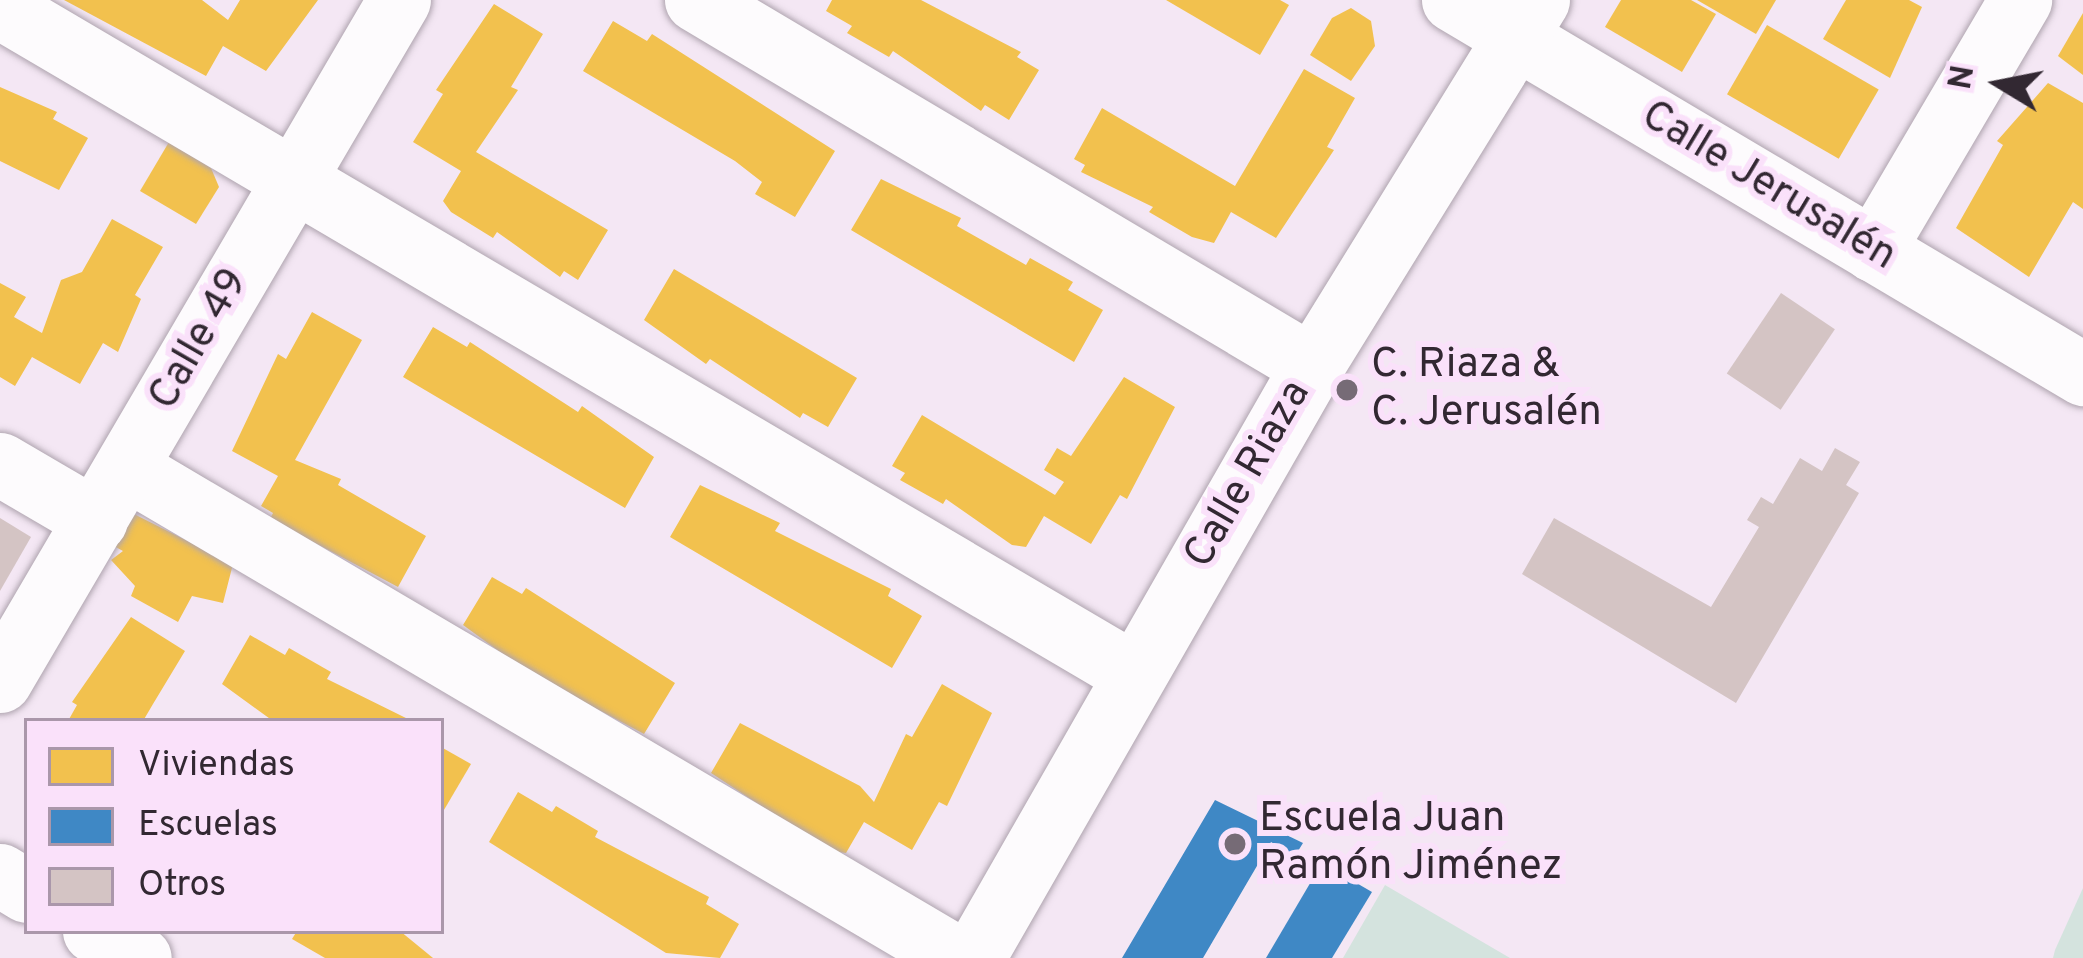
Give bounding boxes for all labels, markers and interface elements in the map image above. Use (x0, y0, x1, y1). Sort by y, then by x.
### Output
north arrow (1939, 24, 2059, 144)
text: N (1941, 62, 1986, 93)
street label: Calle Jerusalén (1632, 91, 1904, 283)
street label: Calle 49 (140, 261, 260, 419)
place label: C. Riaza & C. Jerusalén (1371, 341, 1602, 440)
street label: Calle Riaza (1175, 372, 1323, 578)
marker: C. Riaza & C. Jerusalén (1334, 377, 1360, 403)
legend (24, 718, 444, 934)
text: Viviendas (138, 743, 295, 789)
place label: Escuela Juan Ramón Jiménez (1259, 795, 1562, 894)
text: Escuelas (138, 803, 278, 849)
marker: Escuela Juan Ramón Jiménez (1222, 831, 1248, 857)
text: Otros (138, 863, 226, 909)

